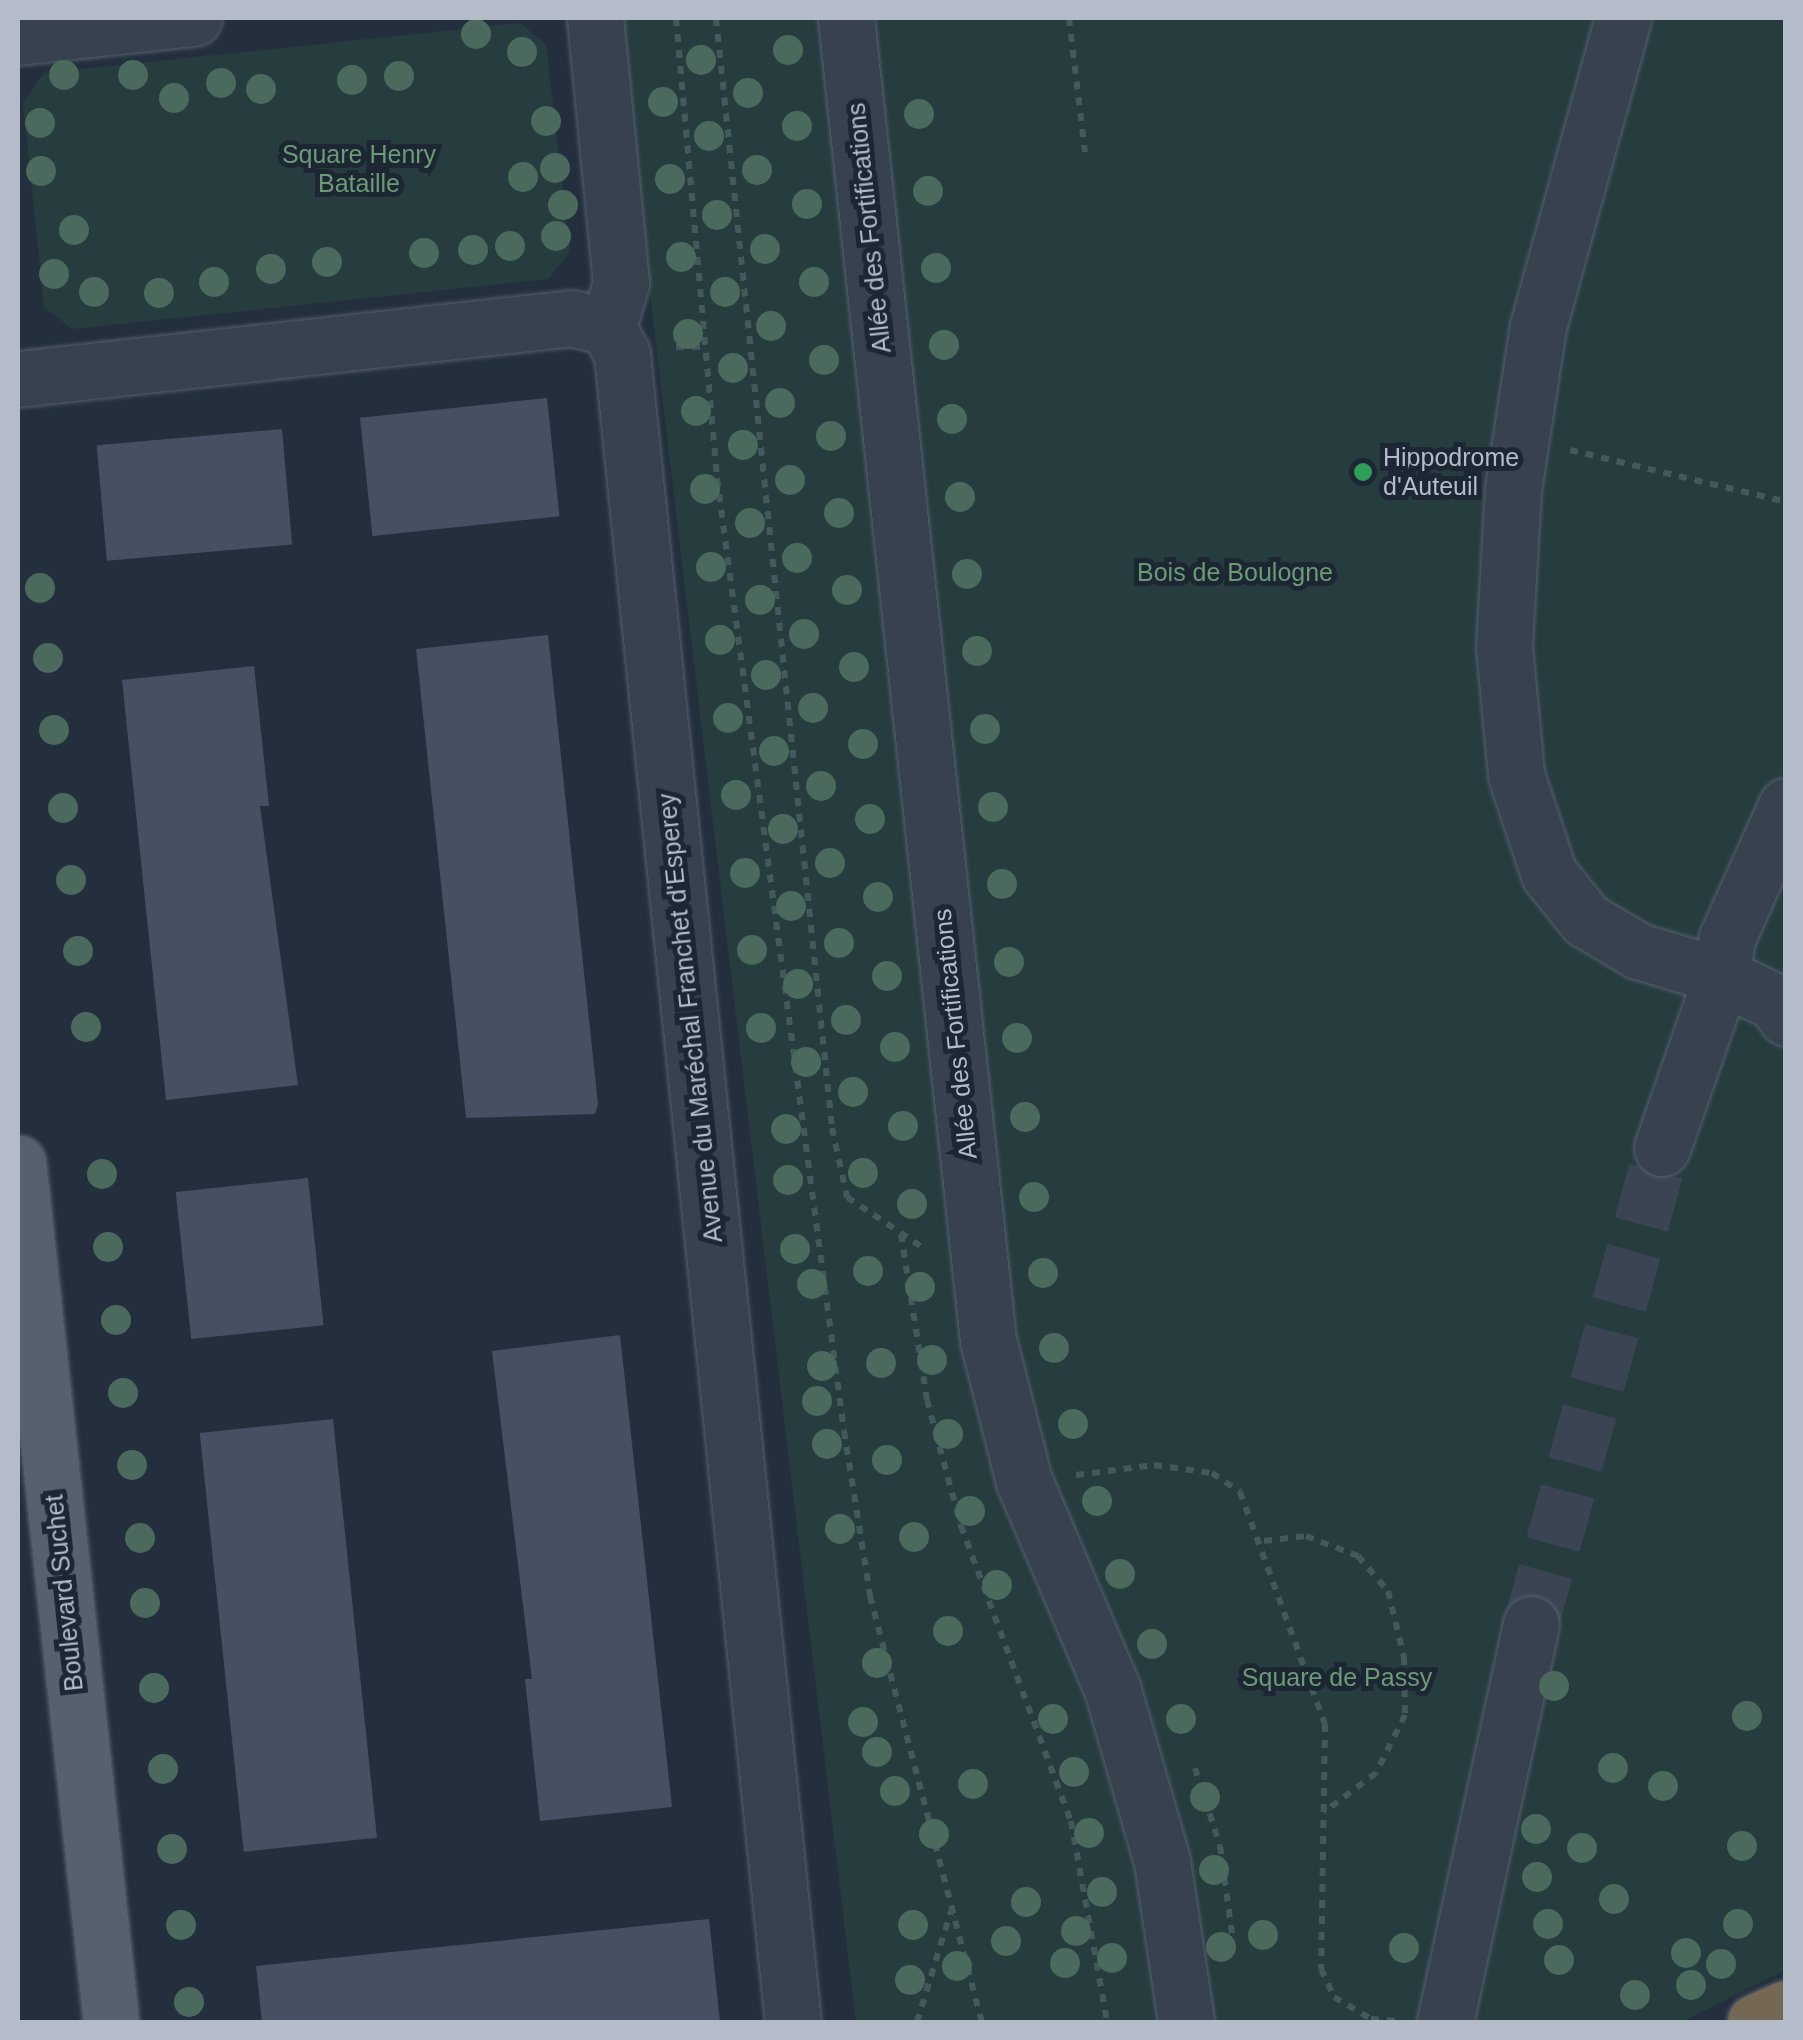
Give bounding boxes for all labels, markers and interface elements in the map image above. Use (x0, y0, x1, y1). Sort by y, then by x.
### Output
street label: Allée des Fortifications (841, 101, 897, 355)
park label: Square Henry Bataille (282, 140, 436, 199)
place label: Hippodrome d'Auteuil (1383, 443, 1519, 502)
marker: Hippodrome d'Auteuil (1352, 461, 1374, 483)
park label: Bois de Boulogne (1137, 557, 1333, 587)
street label: Avenue du Maréchal Franchet d'Esperey (651, 792, 729, 1244)
street label: Allée des Fortifications (927, 907, 983, 1161)
street label: Boulevard Suchet (39, 1493, 89, 1693)
park label: Square de Passy (1242, 1662, 1432, 1692)

